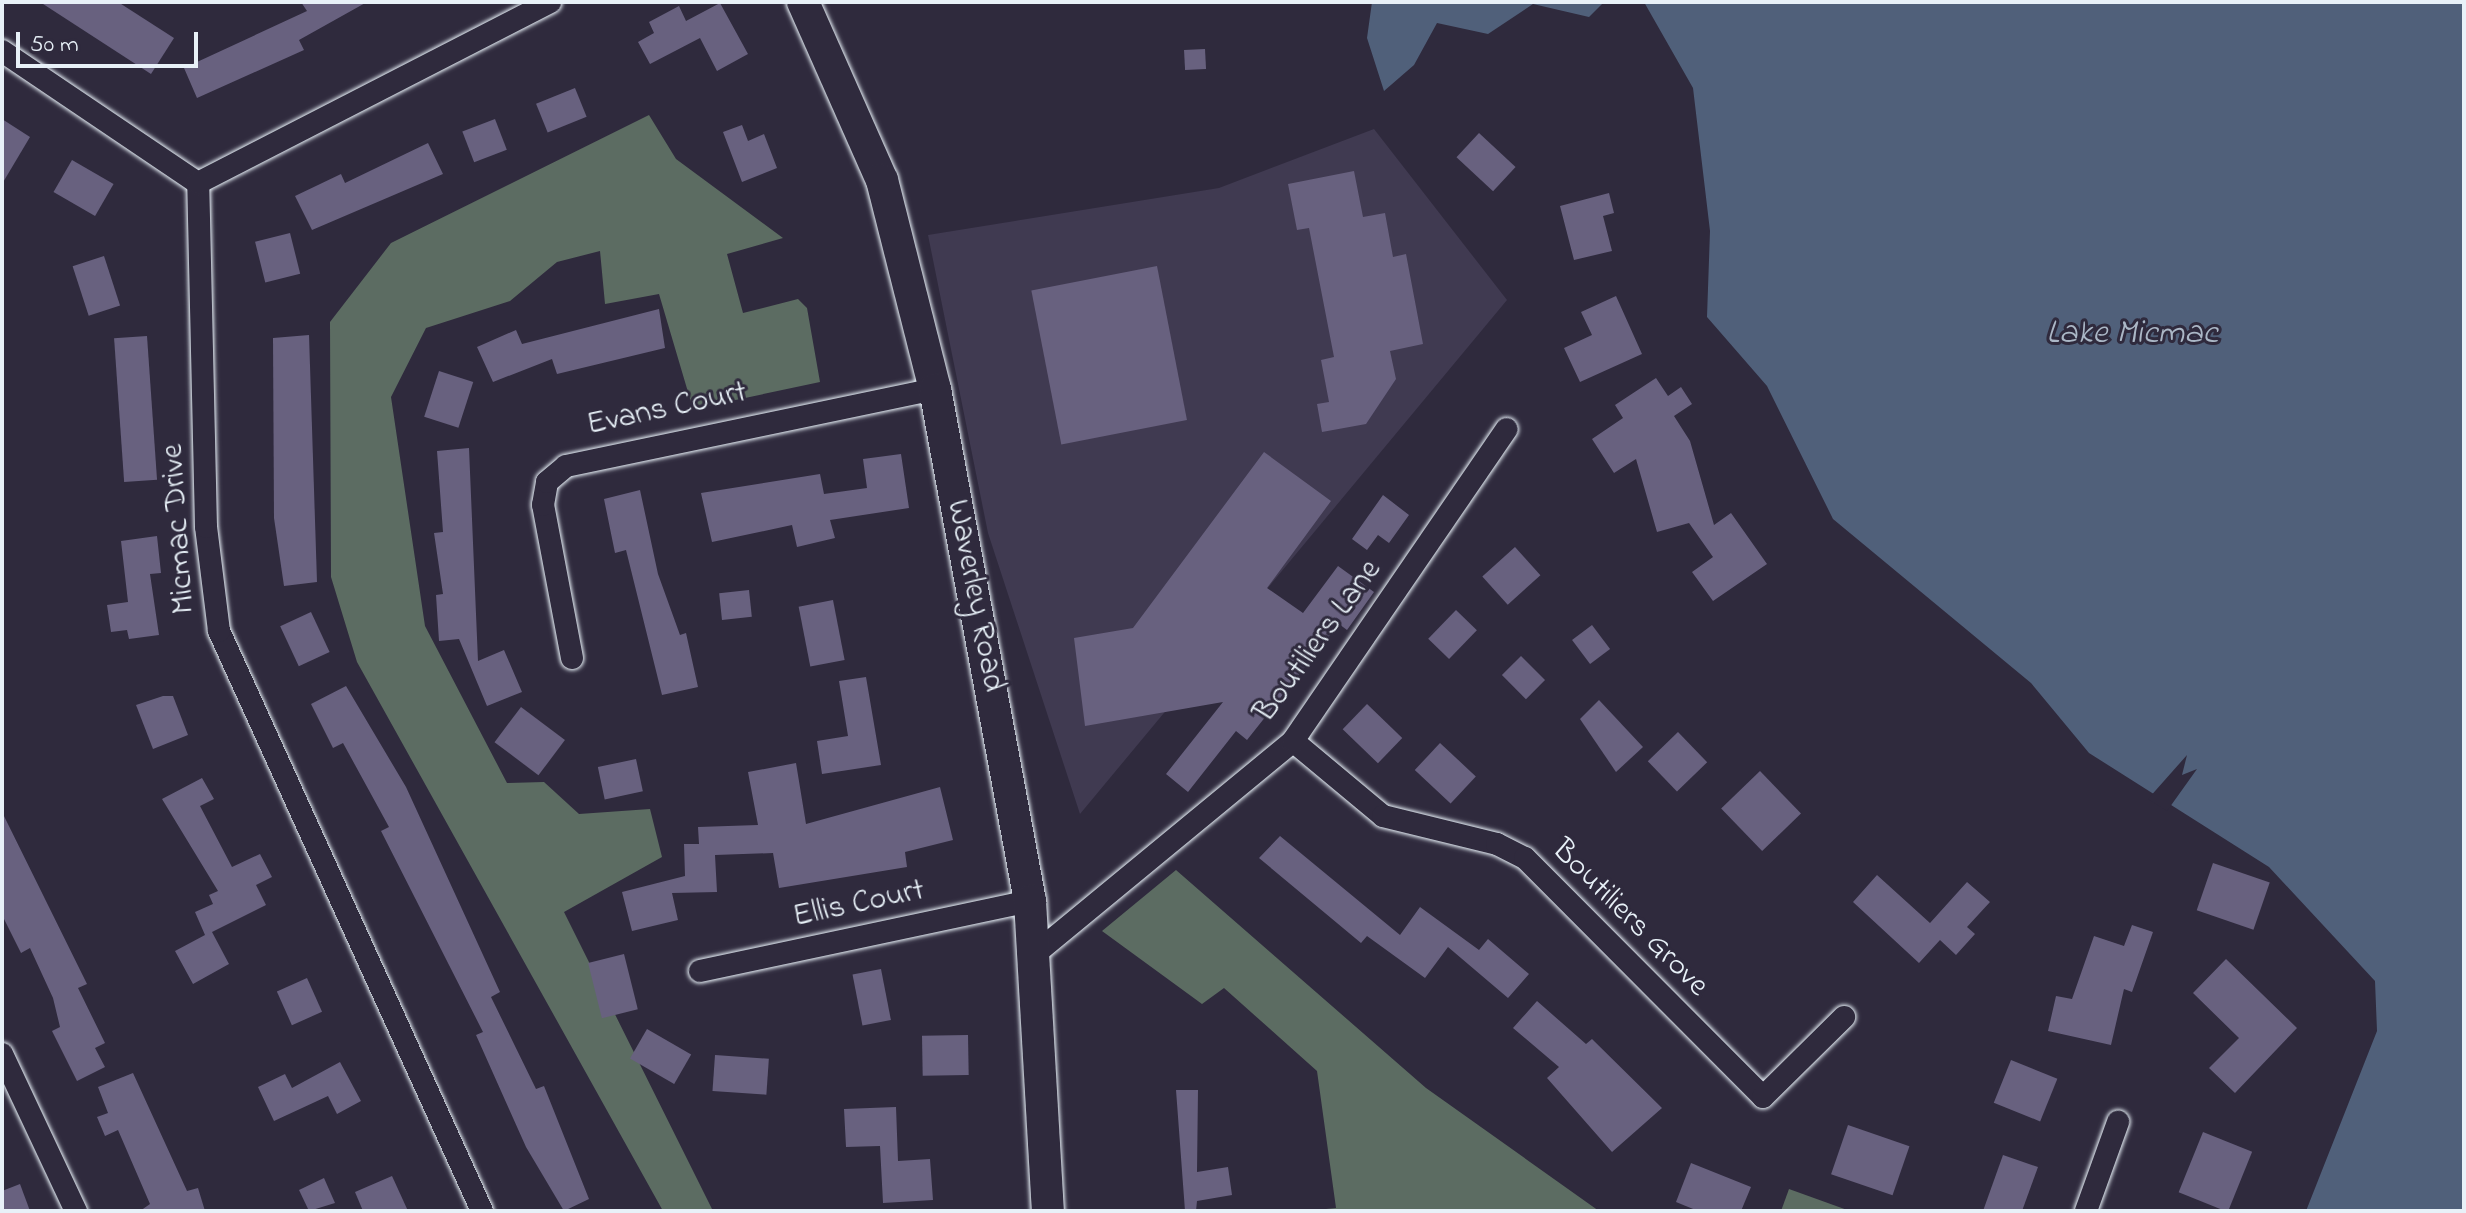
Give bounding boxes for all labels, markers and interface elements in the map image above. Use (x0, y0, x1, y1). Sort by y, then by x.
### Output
scale bar (20, 16, 202, 66)
text: 50 m (30, 28, 79, 63)
water label: Lake Micmac (2046, 315, 2218, 355)
street label: Evans Court (584, 374, 750, 446)
street label: Micmac Drive (155, 443, 205, 615)
street label: Waverley Road (937, 497, 1011, 695)
street label: Boutiliers Lane (1247, 553, 1391, 731)
street label: Boutiliers Grove (1542, 832, 1716, 1006)
street label: Ellis Court (790, 872, 928, 938)

